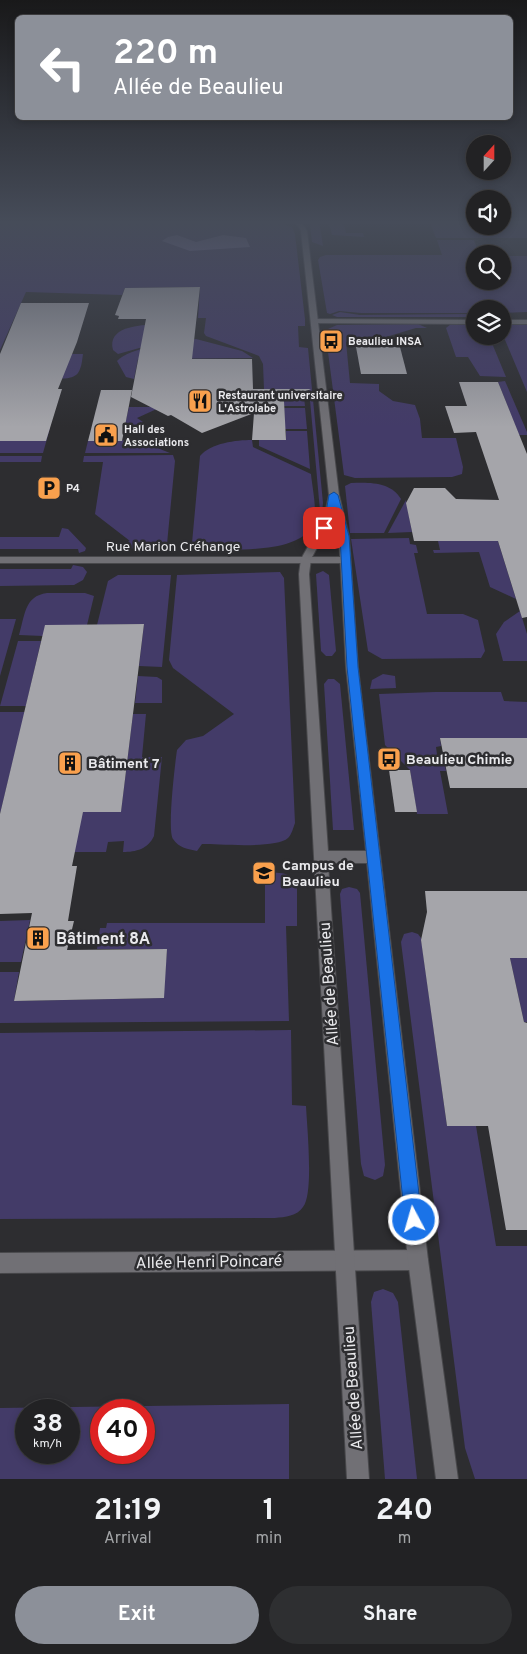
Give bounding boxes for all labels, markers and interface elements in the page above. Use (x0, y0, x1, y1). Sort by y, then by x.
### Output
text: 220 m (113, 32, 218, 76)
icon: left (30, 35, 95, 100)
text: Allée de Beaulieu (113, 75, 284, 102)
north arrow (466, 135, 511, 180)
map controls (466, 135, 511, 345)
button: sound (466, 190, 511, 235)
button: search (466, 245, 511, 290)
button: layers (466, 300, 511, 345)
bus stop icon: Beaulieu INSA (318, 328, 344, 354)
place label: Beaulieu INSA (348, 335, 422, 349)
restaurant icon: Restaurant universitaire L'Astrolabe (187, 388, 213, 414)
place label: Restaurant universitaire L'Astrolabe (218, 389, 343, 416)
public building icon: Hall des Associations (93, 422, 119, 448)
place label: Hall des Associations (124, 423, 189, 450)
parking icon: P4 (36, 475, 62, 501)
place label: P4 (66, 482, 80, 496)
pin (303, 507, 345, 549)
icon: arrive (310, 514, 338, 542)
street label: Rue Marion Créhange (106, 539, 240, 556)
bus stop icon: Beaulieu Chimie (376, 746, 402, 772)
building icon: Bâtiment 7 (57, 750, 83, 776)
place label: Beaulieu Chimie (406, 752, 513, 769)
place label: Bâtiment 7 (88, 756, 159, 773)
place label: Campus de Beaulieu (282, 858, 354, 891)
school or university icon: Campus de Beaulieu (251, 860, 277, 886)
street label: Allée de Beaulieu (316, 921, 344, 1046)
building icon: Bâtiment 8A (25, 925, 51, 951)
place label: Bâtiment 8A (56, 930, 150, 950)
position arrow (387, 1193, 439, 1245)
street label: Allée Henri Poincaré (136, 1252, 283, 1274)
street label: Allée de Beaulieu (340, 1325, 368, 1450)
speed limit sign: 40 (90, 1399, 155, 1464)
text: 38 (32, 1409, 63, 1441)
text: km/h (33, 1436, 62, 1452)
text: 21:19 (94, 1493, 162, 1530)
text: 1 (263, 1493, 275, 1530)
text: 240 (376, 1493, 433, 1530)
text: Arrival (104, 1529, 152, 1549)
text: min (256, 1529, 282, 1549)
text: m (398, 1529, 411, 1549)
button: Exit (15, 1586, 259, 1644)
button: Share (269, 1586, 512, 1644)

